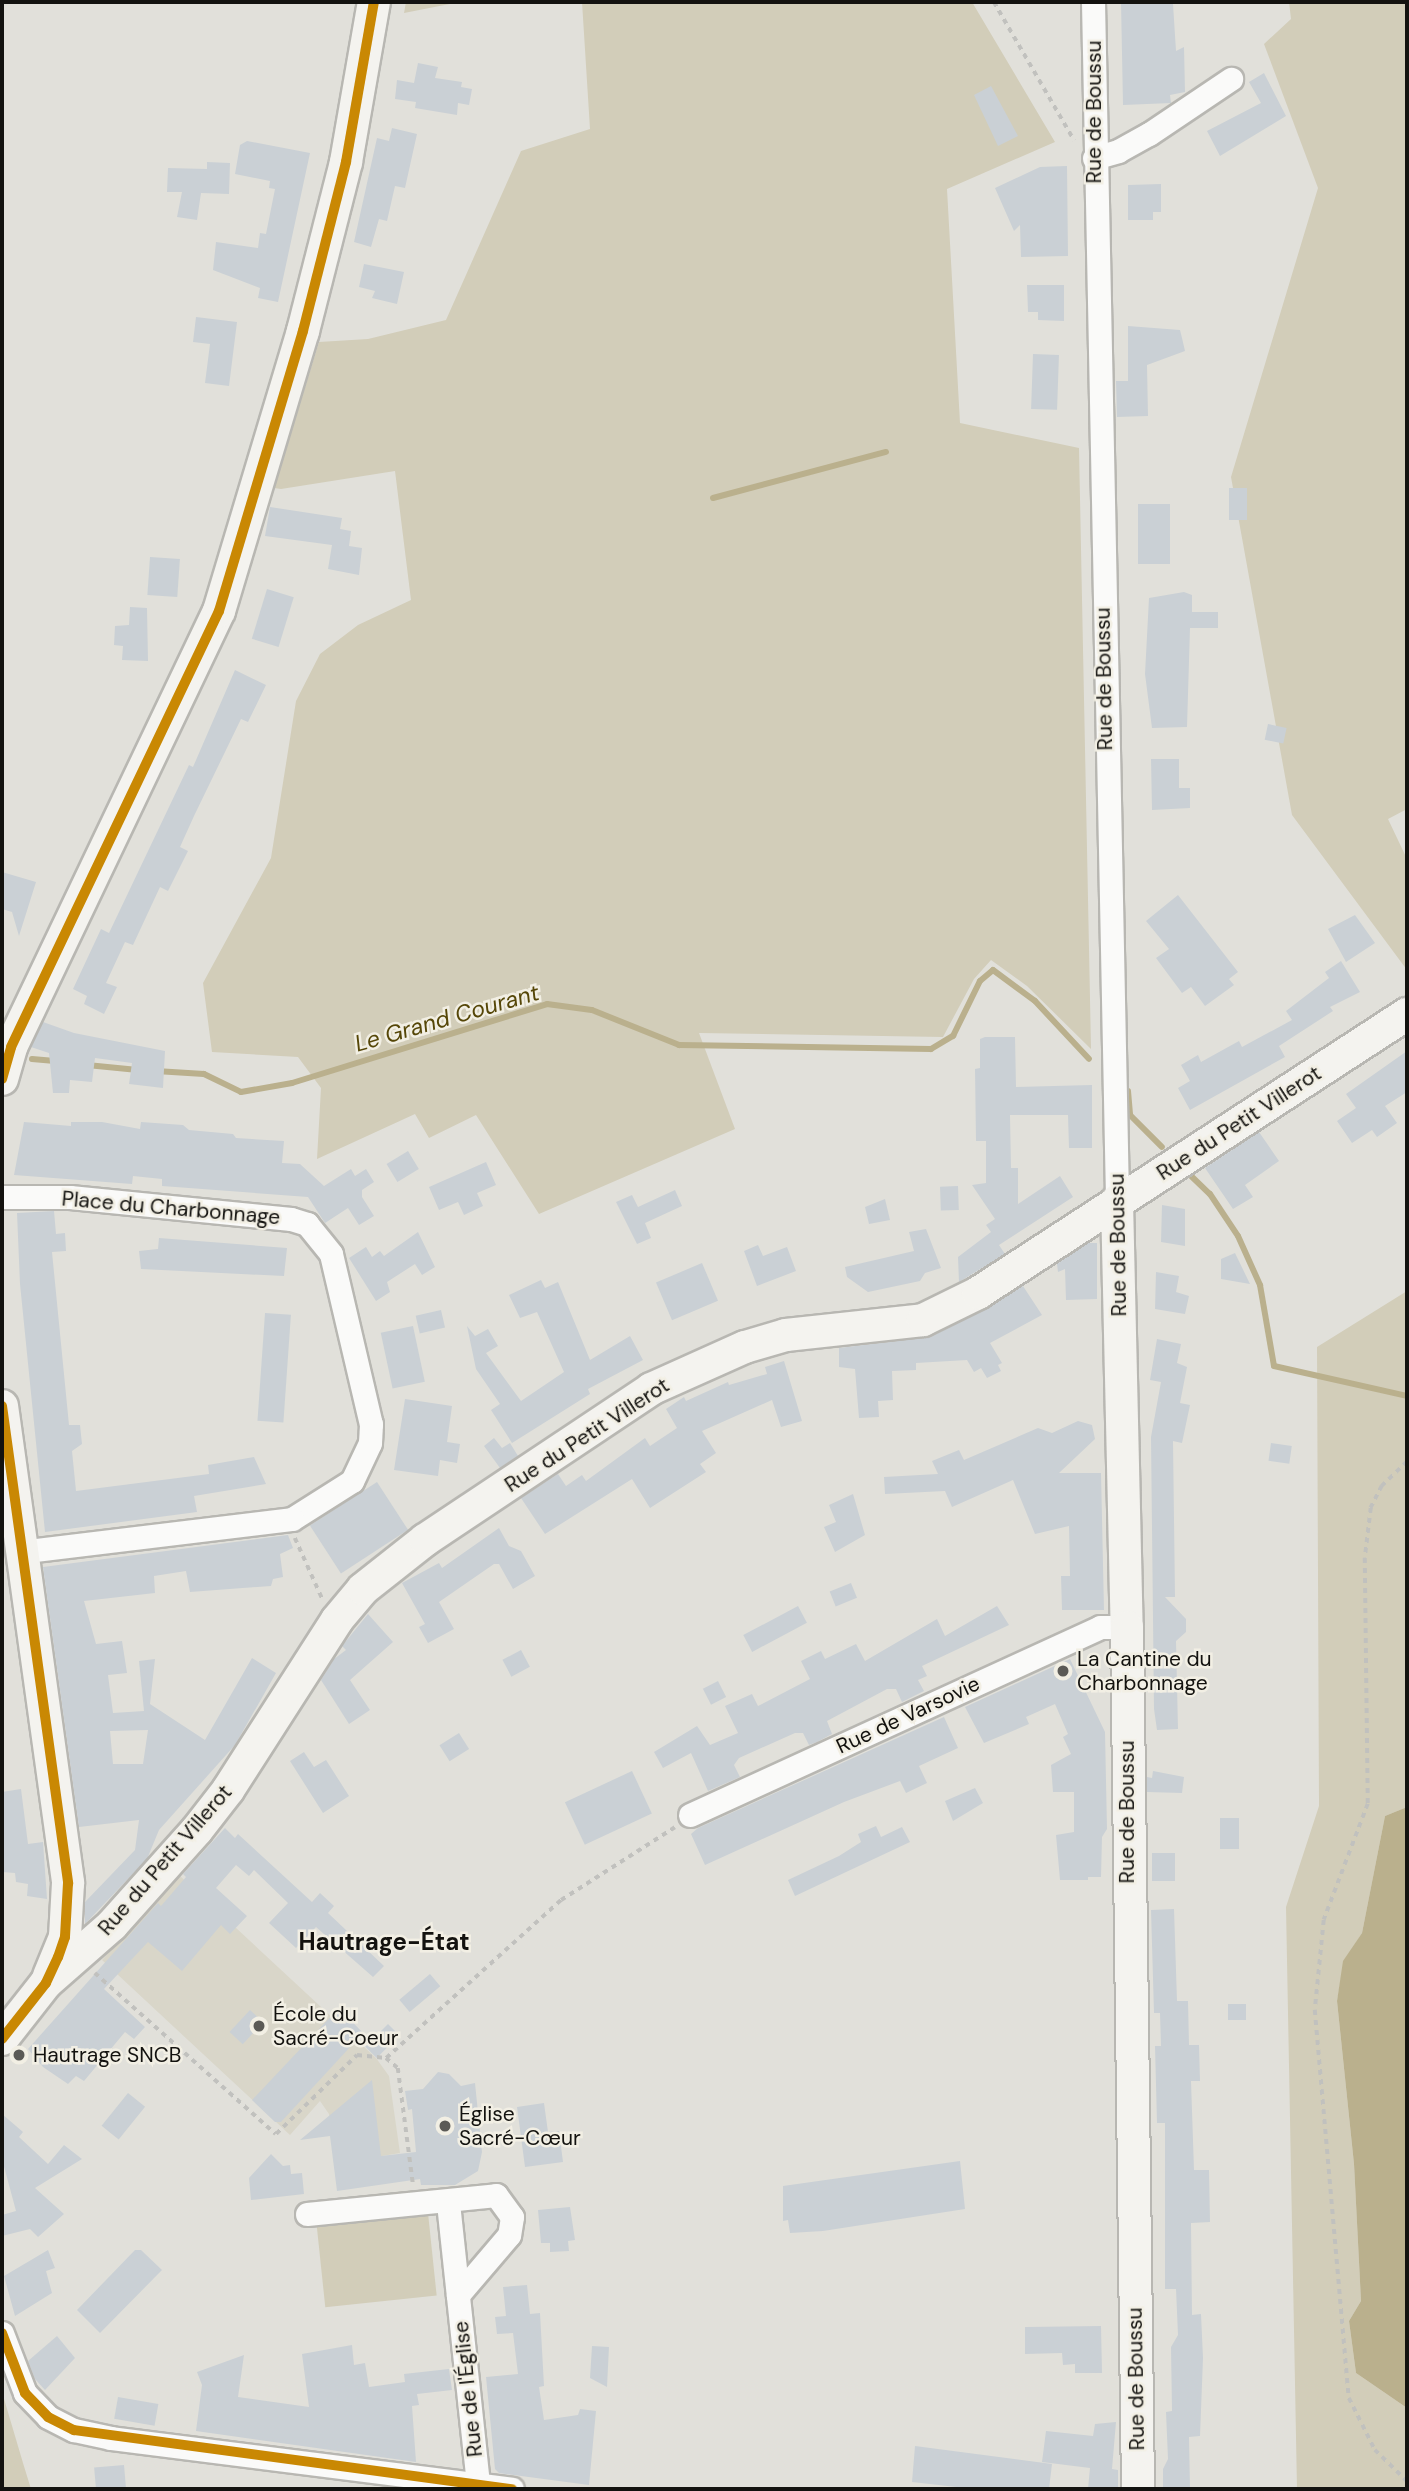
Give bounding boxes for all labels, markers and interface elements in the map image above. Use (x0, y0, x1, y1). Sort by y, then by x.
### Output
street label: Rue de Boussu (1081, 41, 1107, 183)
street label: Rue de Boussu (1090, 607, 1118, 751)
water label: Le Grand Courant (351, 978, 543, 1058)
street label: Rue du Petit Villerot (1152, 1060, 1326, 1186)
street label: Rue de Boussu (1104, 1173, 1132, 1317)
street label: Place du Charbonnage (61, 1186, 281, 1230)
street label: Rue du Petit Villerot (500, 1372, 674, 1498)
place label: La Cantine du Charbonnage (1077, 1646, 1212, 1696)
marker: La Cantine du Charbonnage (1055, 1663, 1071, 1679)
street label: Rue de Varsovie (832, 1671, 984, 1759)
street label: Rue de Boussu (1114, 1741, 1140, 1883)
street label: Rue du Petit Villerot (93, 1780, 237, 1940)
district label: Hautrage-État (298, 1928, 470, 1956)
place label: École du Sacré-Coeur (273, 2001, 399, 2051)
marker: École du Sacré-Coeur (251, 2018, 267, 2034)
place label: Hautrage SNCB (33, 2042, 181, 2068)
marker: Hautrage SNCB (11, 2047, 27, 2063)
place label: Église Sacré-Cœur (459, 2101, 581, 2151)
marker: Église Sacré-Cœur (437, 2118, 453, 2134)
street label: Rue de Boussu (1122, 2307, 1150, 2451)
street label: Rue de l'Église (448, 2320, 488, 2458)

